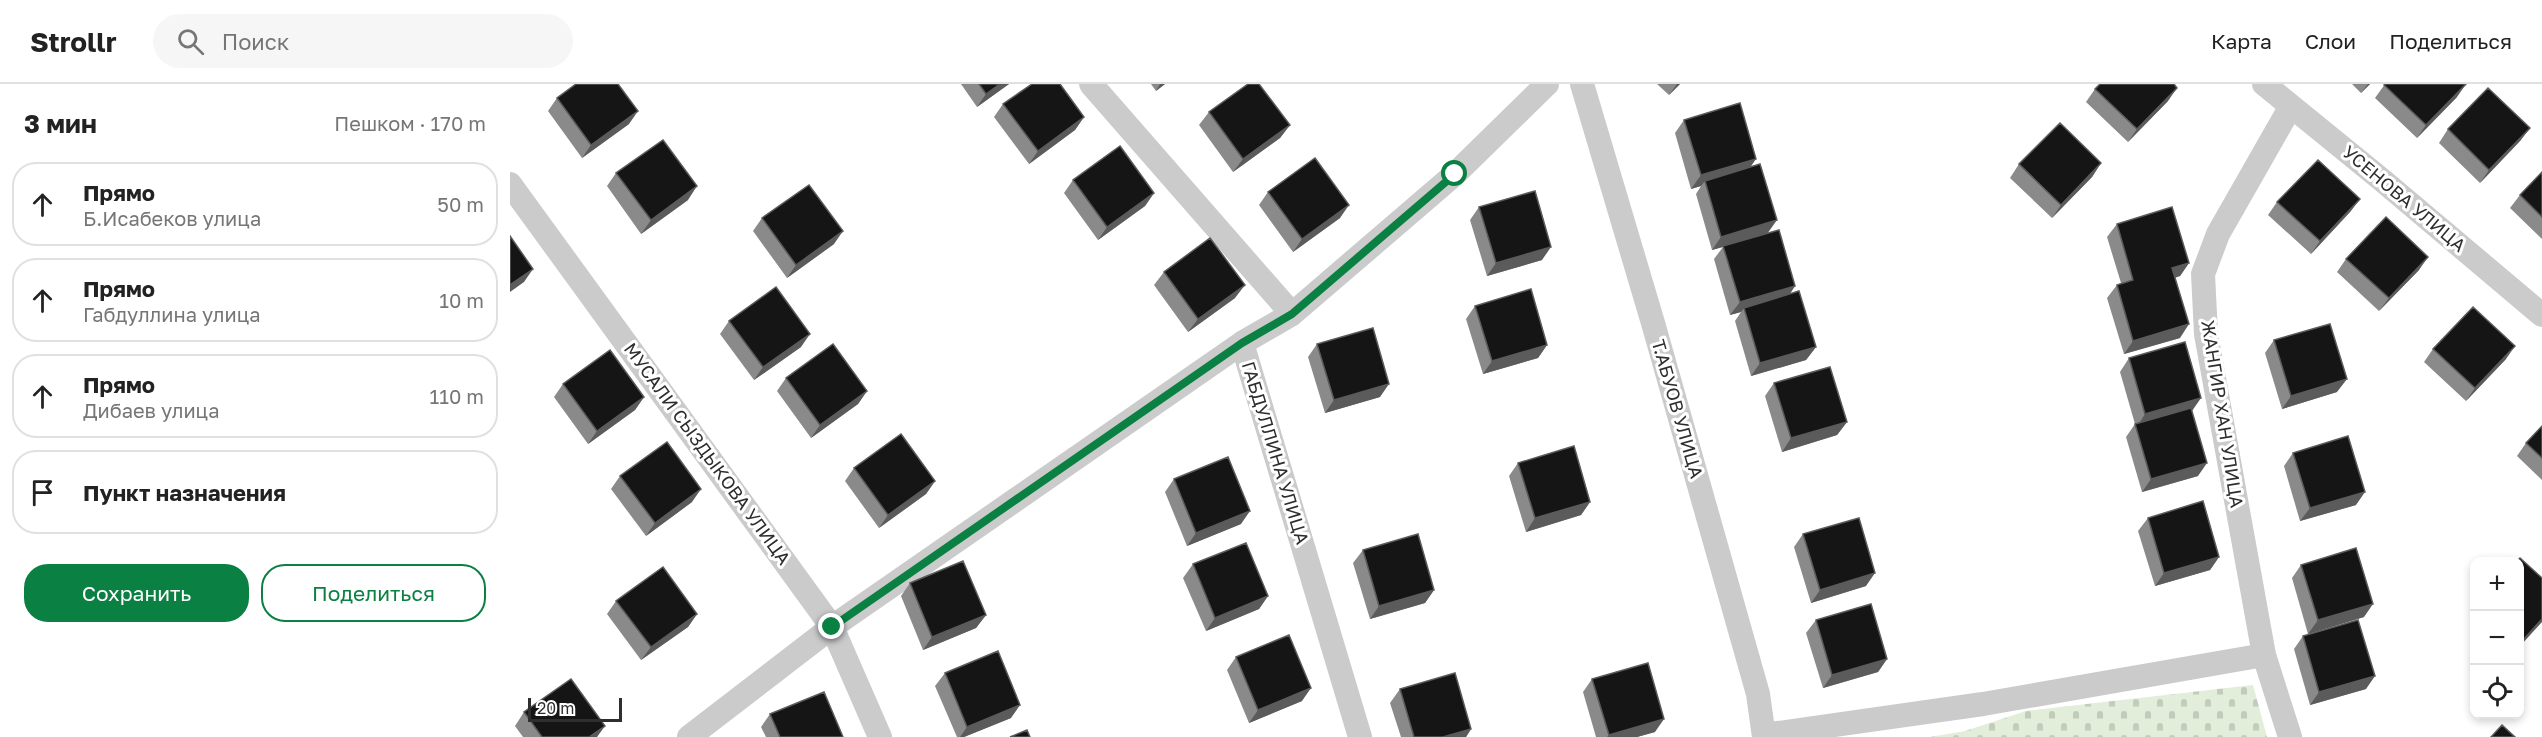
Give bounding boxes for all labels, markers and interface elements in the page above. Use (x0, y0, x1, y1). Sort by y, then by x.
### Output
search box (153, 14, 573, 68)
text: Strollr (30, 25, 117, 58)
icon: search (174, 25, 207, 58)
text: Поиск (222, 28, 289, 55)
text: Карта (2211, 28, 2272, 54)
text: Слои (2305, 28, 2356, 54)
text: Поделиться (2389, 28, 2512, 54)
text: 3 мин (24, 108, 97, 139)
text: Пешком · 170 m (334, 111, 486, 135)
street label: УСЕНОВА УЛИЦА (2339, 140, 2471, 256)
route start (1441, 160, 1467, 186)
text: Прямо (83, 179, 155, 206)
icon: ahead (26, 188, 59, 221)
text: 50 m (437, 192, 484, 216)
text: Б.Исабеков улица (83, 206, 261, 230)
text: Прямо (83, 275, 155, 302)
icon: ahead (26, 284, 59, 317)
text: 10 m (439, 288, 484, 312)
text: Габдуллина улица (83, 302, 261, 326)
street label: ЖАНГИР ХАН УЛИЦА (2197, 318, 2249, 509)
street label: Т.АБУОВ УЛИЦА (1648, 337, 1708, 481)
street label: МУСАЛИ СЫЗДЫКОВА УЛИЦА (620, 338, 796, 569)
street label: ГАБДУЛЛИНА УЛИЦА (1238, 359, 1314, 547)
text: Прямо (83, 371, 155, 398)
icon: ahead (26, 380, 59, 413)
text: 110 m (430, 384, 484, 408)
text: Дибаев улица (83, 398, 220, 422)
icon: arrive (26, 476, 59, 509)
text: Пункт назначения (83, 479, 286, 506)
map controls (2470, 557, 2524, 719)
button: + (2470, 557, 2524, 611)
button: Сохранить (24, 564, 249, 622)
button: Поделиться (261, 564, 486, 622)
button: − (2470, 611, 2524, 665)
route end (818, 613, 844, 639)
button: locate (2470, 665, 2524, 719)
scale bar (528, 695, 622, 722)
text: 20 m (537, 698, 574, 718)

